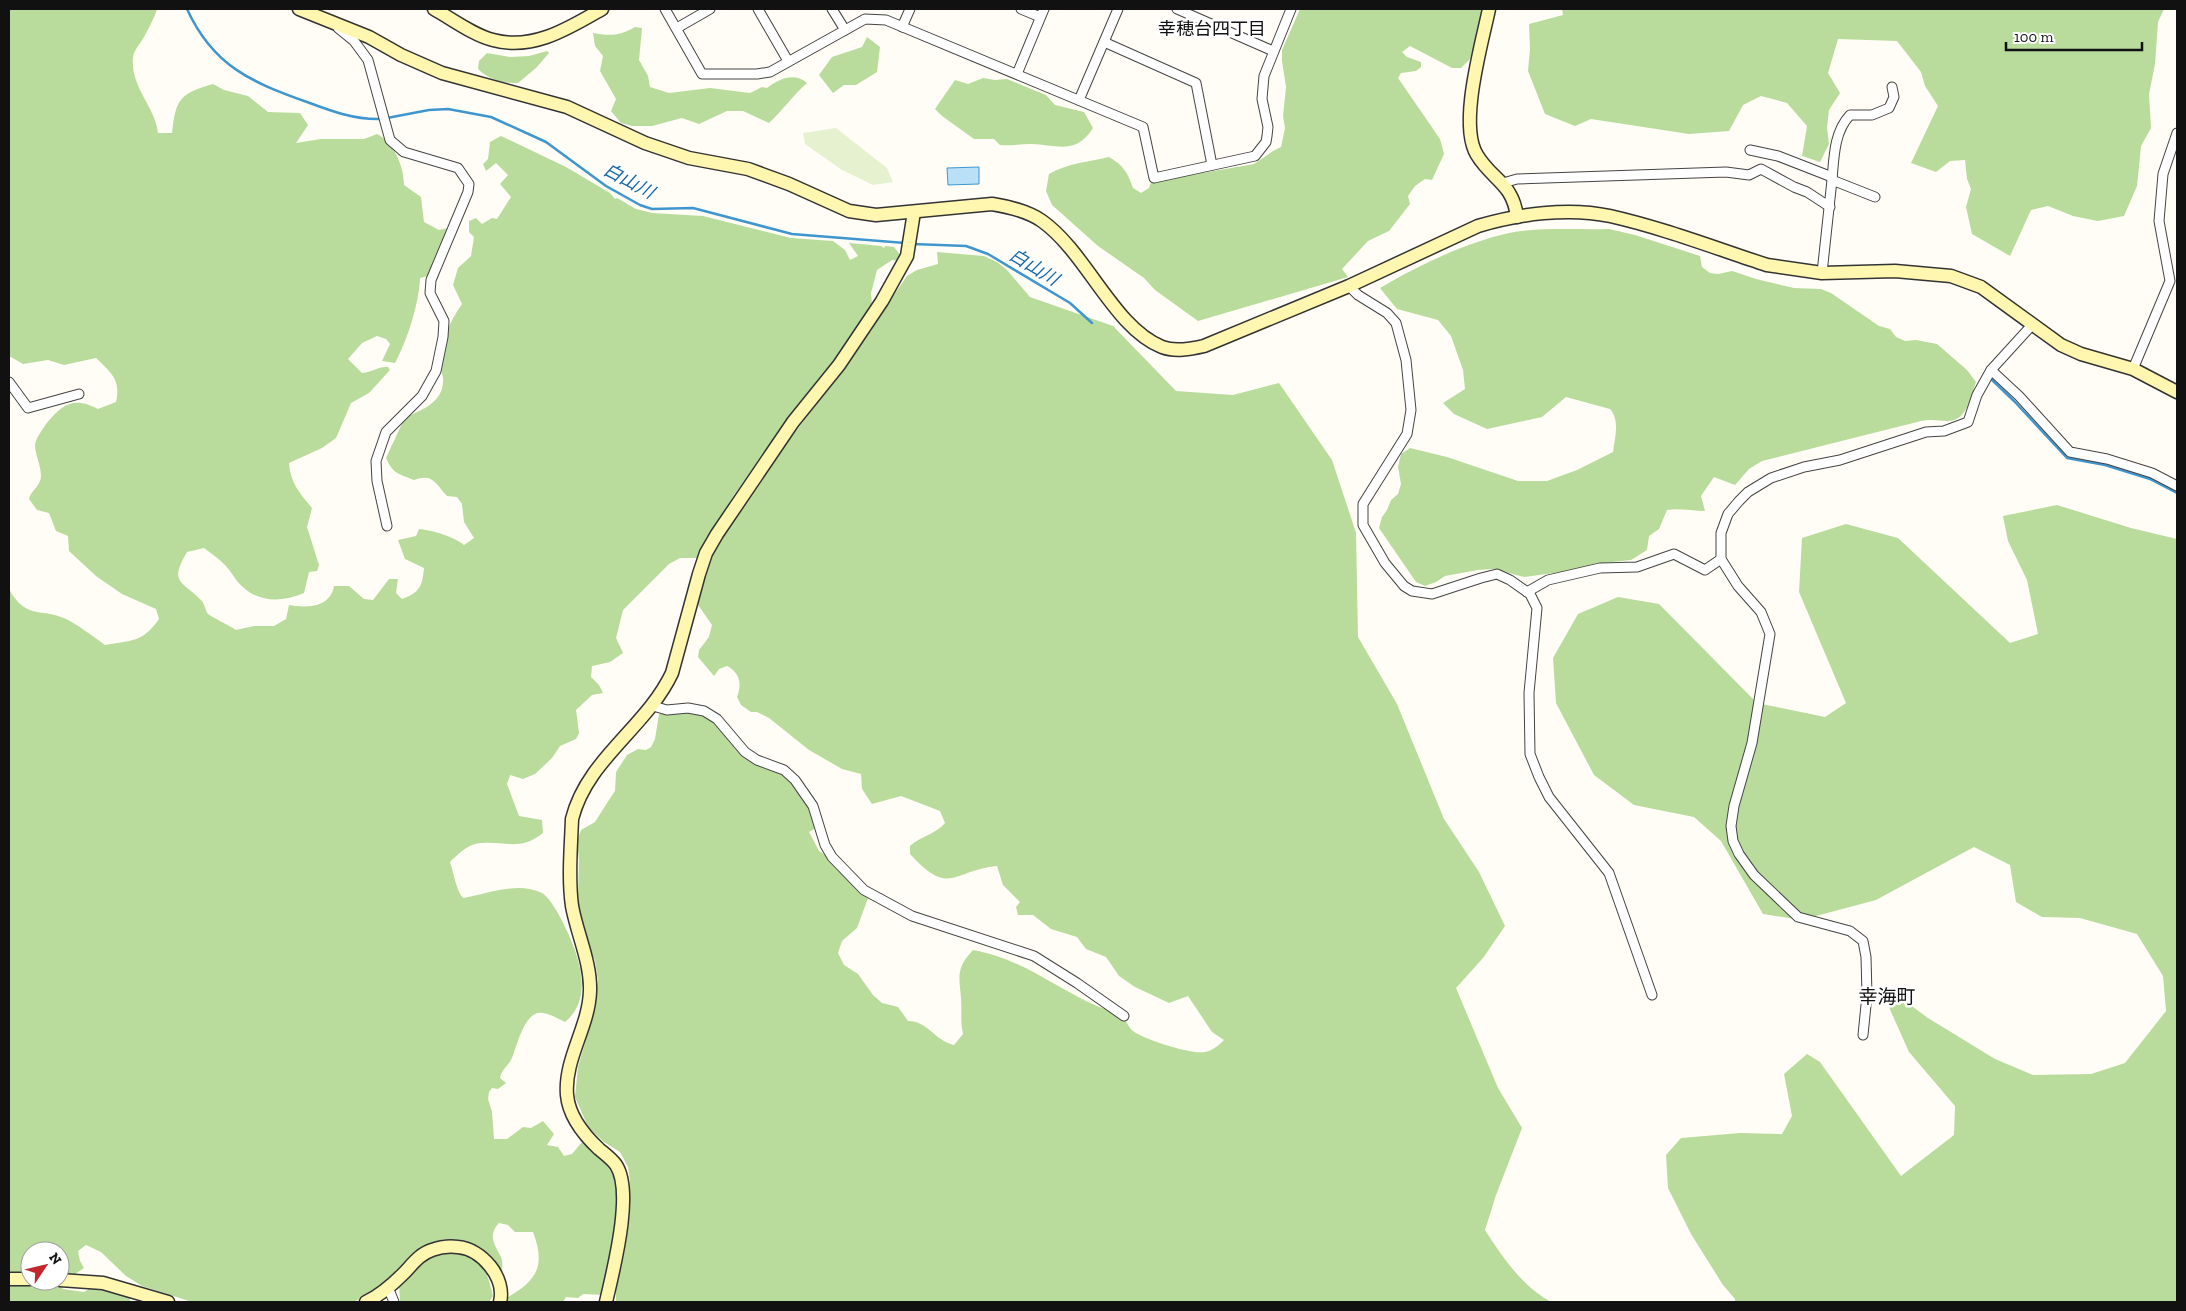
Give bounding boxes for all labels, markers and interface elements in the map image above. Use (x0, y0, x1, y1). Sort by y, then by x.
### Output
district label: 幸穂台四丁目 (1158, 18, 1266, 40)
scale bar (2006, 20, 2142, 52)
text: 100 m (2014, 28, 2053, 46)
water label: 白山川 (600, 159, 660, 204)
water label: 白山川 (1005, 244, 1065, 291)
district label: 幸海町 (1858, 985, 1916, 1008)
north arrow (20, 1241, 70, 1291)
text: N (45, 1250, 65, 1268)

